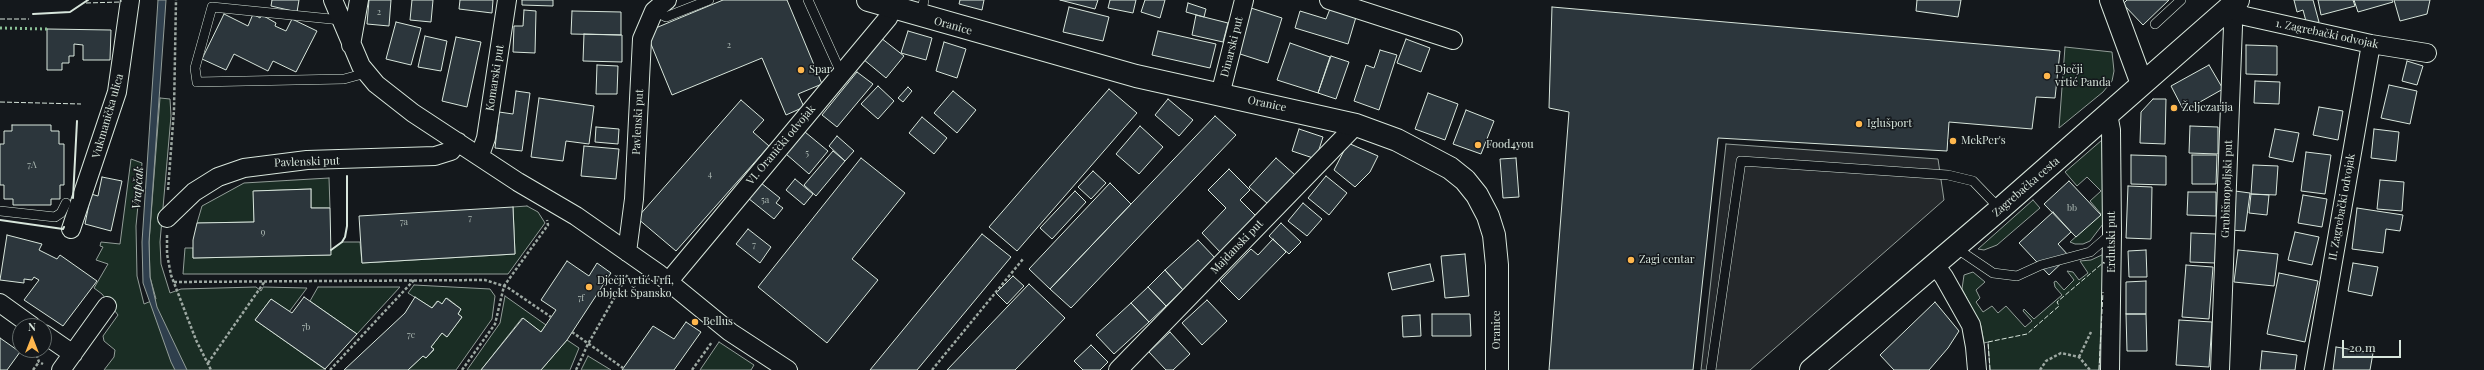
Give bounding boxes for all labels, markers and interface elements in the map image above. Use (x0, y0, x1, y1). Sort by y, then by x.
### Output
house number: 2 (377, 7, 381, 17)
street label: Oranice (932, 14, 974, 38)
street label: Dinarski put (1218, 15, 1246, 79)
street label: 1. Zagrebački odvojak (2274, 17, 2380, 51)
house number: 2 (727, 40, 731, 50)
street label: Komarski put (483, 44, 507, 112)
place label: Spar (809, 63, 832, 77)
place label: Dječji vrtić Panda (2055, 63, 2111, 89)
marker: Spar (796, 65, 806, 75)
marker: Dječji vrtić Panda (2042, 71, 2052, 81)
street label: Vukmanička ulica (90, 72, 126, 160)
street label: Pavlenski put (630, 89, 646, 155)
street label: Oranice (1246, 93, 1288, 115)
place label: Željezarija (2182, 101, 2233, 115)
street label: VI. Oranički odvojak (744, 102, 818, 188)
marker: Željezarija (2169, 103, 2179, 113)
place label: Iglušport (1867, 117, 1912, 131)
marker: Iglušport (1854, 119, 1864, 129)
place label: MekPer's (1961, 134, 2006, 148)
marker: MekPer's (1948, 136, 1958, 146)
place label: Food4you (1486, 138, 1534, 152)
marker: Food4you (1473, 140, 1483, 150)
street label: Grubišnopoljski put (2219, 140, 2235, 238)
house number: 5 (805, 148, 809, 158)
street label: II. Zagrebački odvojak (2326, 153, 2358, 261)
street label: Pavlenski put (274, 154, 340, 170)
street label: Zagrebačka cesta (1990, 154, 2062, 220)
house number: 7A (27, 160, 37, 170)
water label: Vrapčak (129, 166, 147, 210)
house number: 4 (708, 169, 712, 179)
house number: 5a (761, 195, 769, 205)
house number: bb (2067, 203, 2077, 213)
street label: Erdutski put (2105, 211, 2119, 273)
house number: 7 (468, 213, 472, 223)
house number: 7a (400, 217, 408, 227)
street label: Majdanski put (1208, 217, 1266, 277)
house number: 9 (261, 227, 265, 237)
house number: 7 (752, 240, 756, 250)
place label: Zagi centar (1639, 253, 1695, 267)
marker: Zagi centar (1626, 255, 1636, 265)
place label: Dječji vrtić Frfi, objekt Špansko (597, 274, 674, 300)
marker: Dječji vrtić Frfi, objekt Špansko (584, 282, 594, 292)
house number: 7f (578, 293, 584, 303)
street label: Oranice (1490, 310, 1504, 350)
place label: Bellus (703, 315, 733, 329)
marker: Bellus (690, 317, 700, 327)
north arrow (12, 318, 52, 358)
text: N (28, 319, 36, 334)
house number: 7b (302, 322, 310, 332)
house number: 7c (407, 330, 415, 340)
scale bar (2344, 332, 2403, 358)
text: 20 m (2349, 339, 2376, 355)

